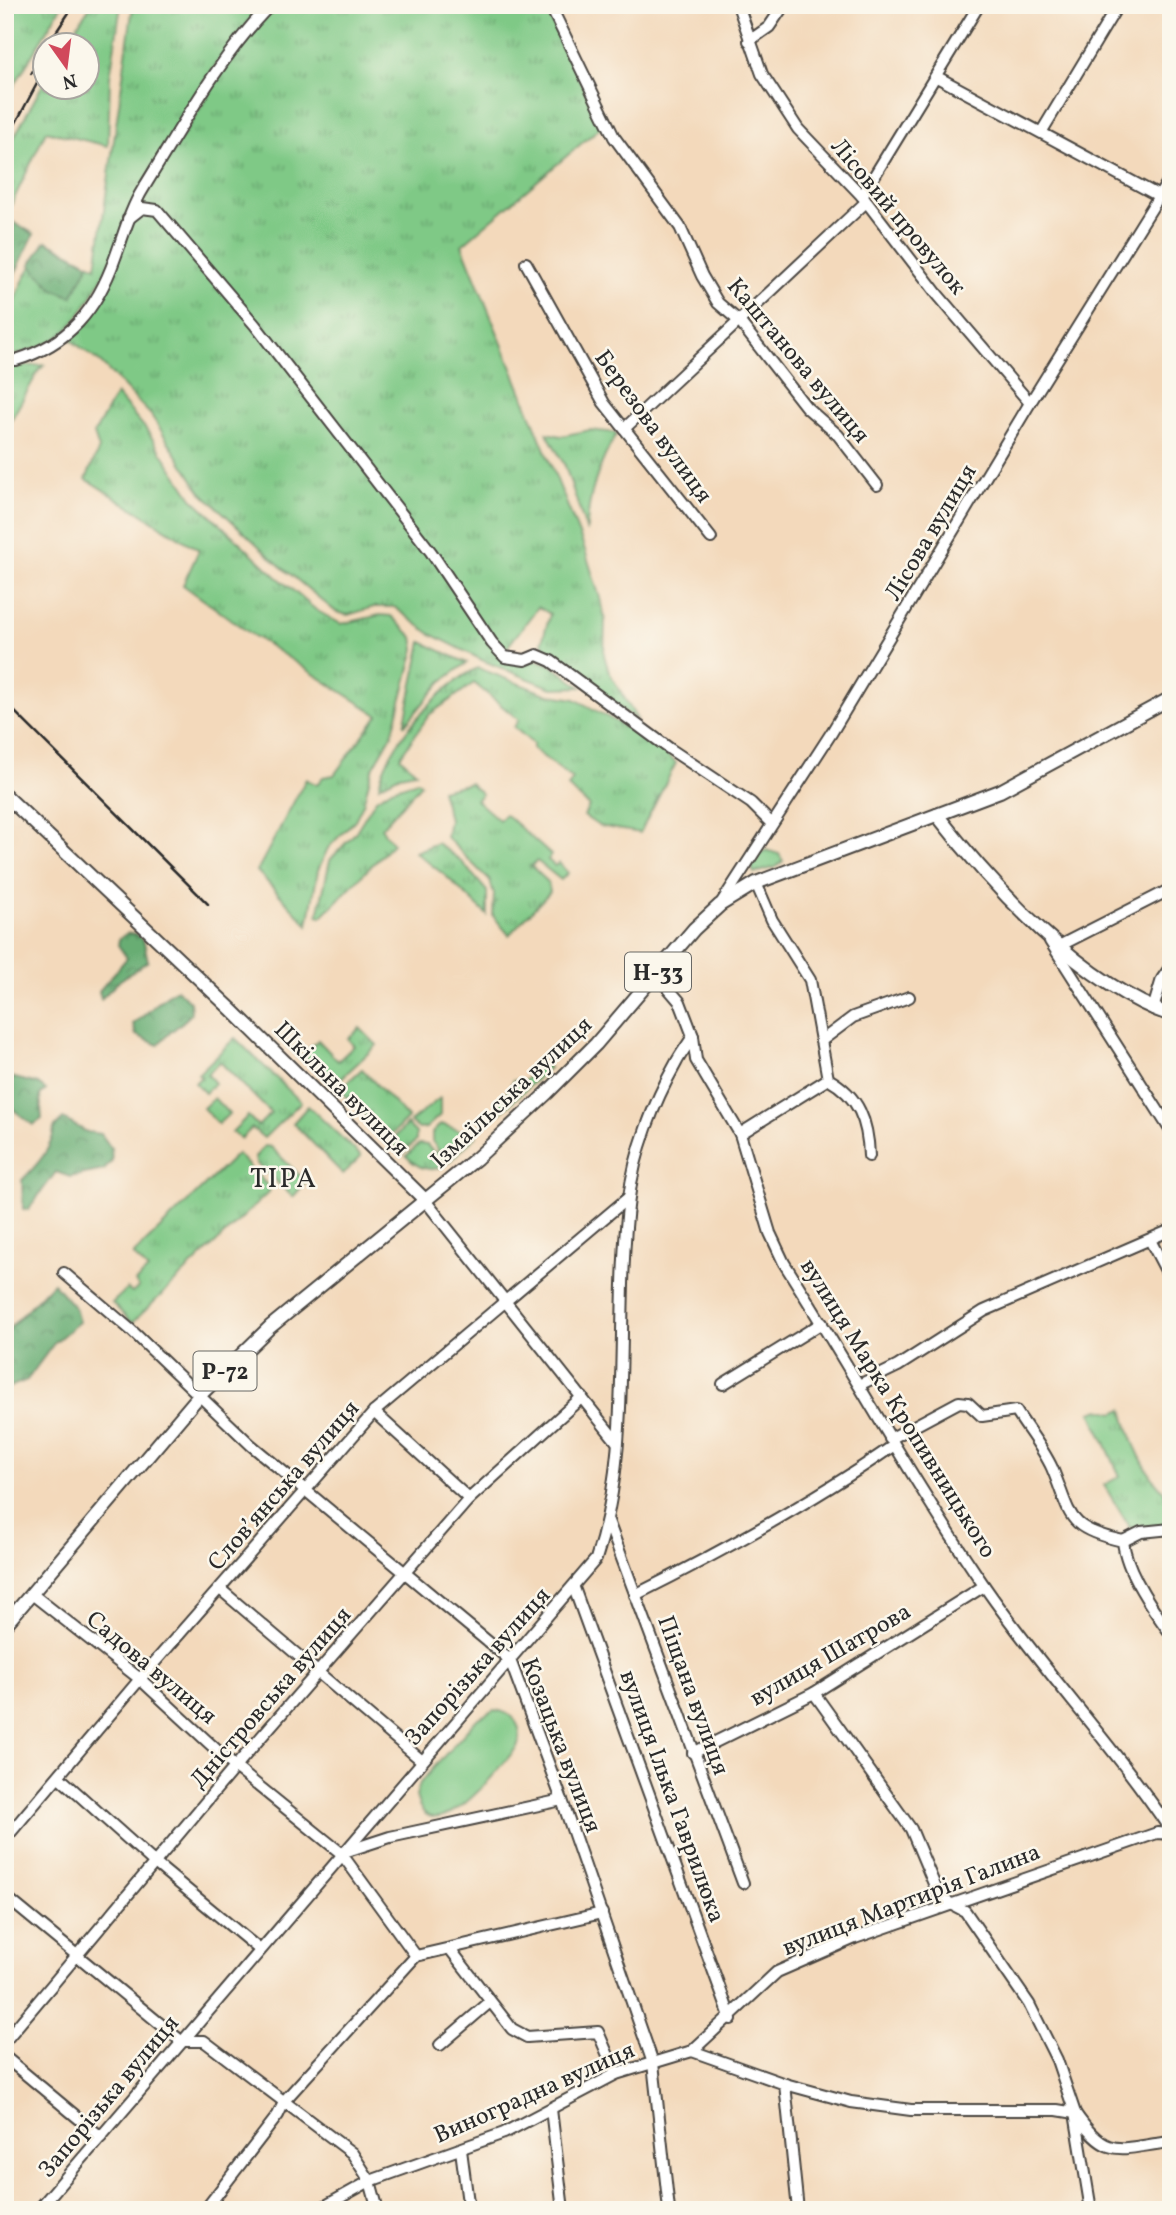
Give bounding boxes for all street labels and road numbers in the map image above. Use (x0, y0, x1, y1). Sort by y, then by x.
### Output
street label: Лісовий провулок (822, 131, 974, 303)
street label: Каштанова вулиця (718, 271, 877, 451)
street label: Березова вулиця (585, 344, 720, 511)
street label: Лісова вулиця (877, 458, 986, 608)
road number: Н-33 (625, 953, 691, 992)
street label: Ізмаїльська вулиця (424, 1010, 601, 1177)
street label: Шкільна вулиця (265, 1014, 416, 1165)
street label: вулиця Марка Кропивницького (791, 1253, 1004, 1566)
road number: Р-72 (194, 1352, 256, 1390)
street label: Словʼянська вулиця (201, 1394, 368, 1579)
street label: Запорізька вулиця (398, 1580, 559, 1754)
street label: вулиця Шатрова (744, 1596, 918, 1716)
street label: Дністровська вулиця (183, 1600, 360, 1797)
street label: Садова вулиця (78, 1604, 223, 1733)
street label: Піщана вулиця (647, 1611, 737, 1780)
street label: Козацька вулиця (511, 1653, 609, 1838)
street label: вулиця Ілька Гаврилюка (610, 1666, 733, 1928)
street label: вулиця Мартирія Галина (778, 1836, 1046, 1966)
street label: Запорізька вулиця (31, 2008, 188, 2186)
street label: Виноградна вулиця (429, 2034, 641, 2153)

